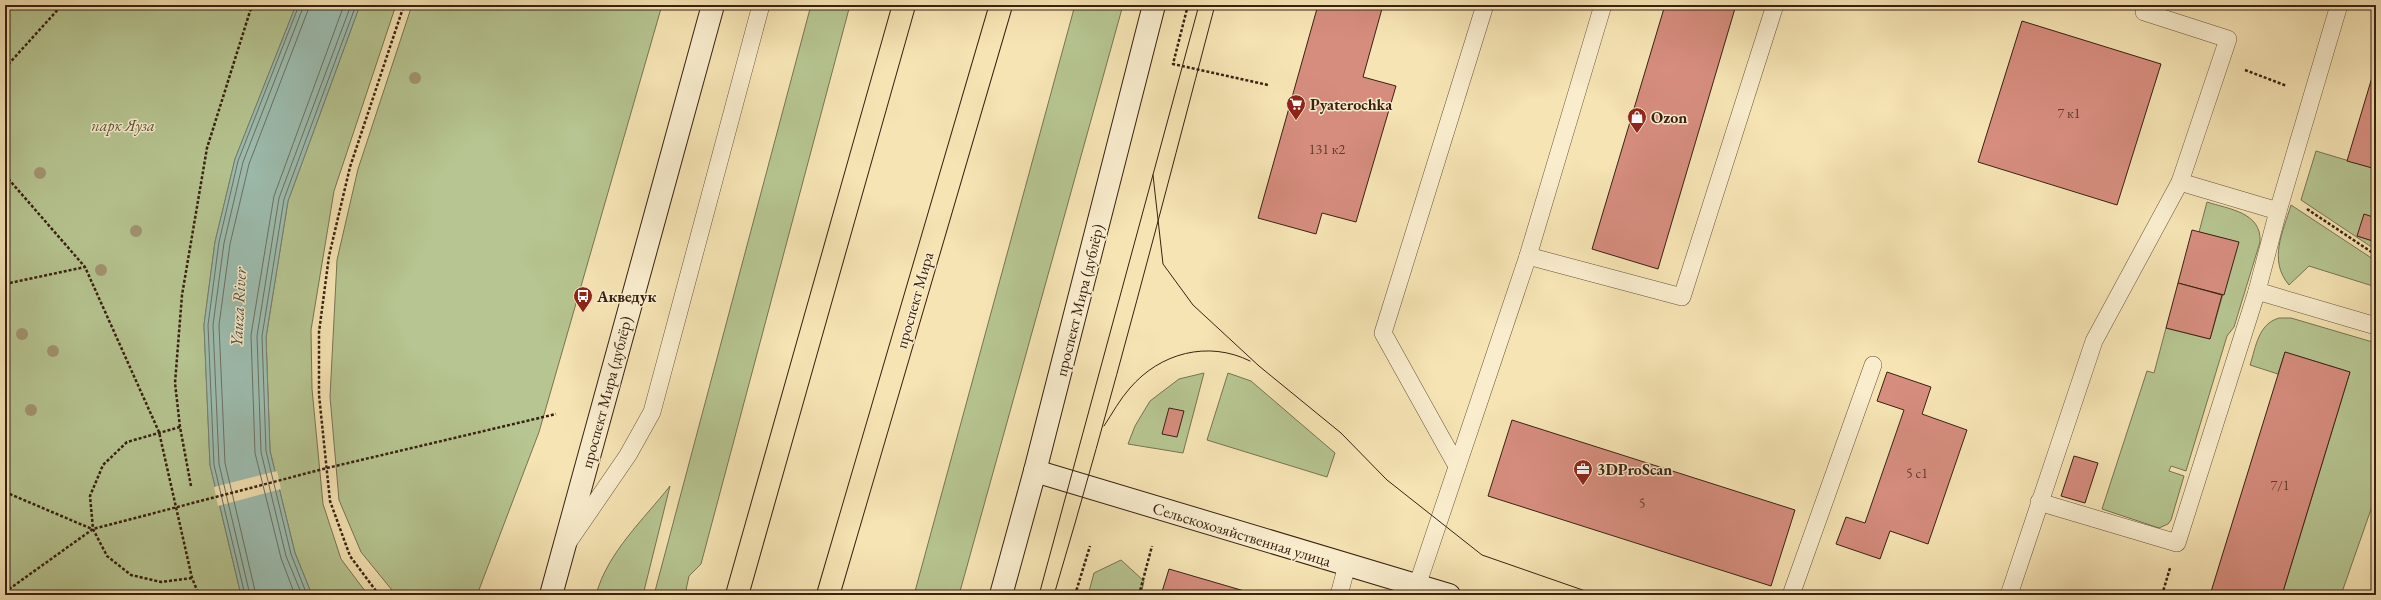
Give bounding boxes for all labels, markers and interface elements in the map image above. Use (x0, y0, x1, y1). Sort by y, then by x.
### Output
supermarket icon: Pyaterochka (1285, 93, 1307, 121)
place label: Pyaterochka (1310, 94, 1393, 115)
house number: 7 к1 (2058, 104, 2080, 122)
shop icon: Ozon (1626, 106, 1648, 134)
place label: Ozon (1651, 107, 1687, 128)
park label: парк Яуза (91, 115, 155, 136)
house number: 131 к2 (1309, 140, 1345, 158)
street label: проспект Мира (дублёр) (1050, 222, 1109, 379)
street label: проспект Мира (891, 249, 938, 351)
water label: Yauza River (225, 265, 251, 347)
bus stop icon: Акведук (572, 285, 594, 313)
place label: Акведук (596, 286, 657, 307)
street label: проспект Мира (дублёр) (576, 314, 637, 470)
office icon: 3DProScan (1572, 458, 1594, 486)
place label: 3DProScan (1597, 459, 1672, 480)
house number: 5 с1 (1906, 464, 1928, 482)
house number: 7/1 (2270, 476, 2290, 494)
house number: 5 (1639, 494, 1645, 512)
street label: Сельскохозяйственная улица (1150, 497, 1334, 572)

